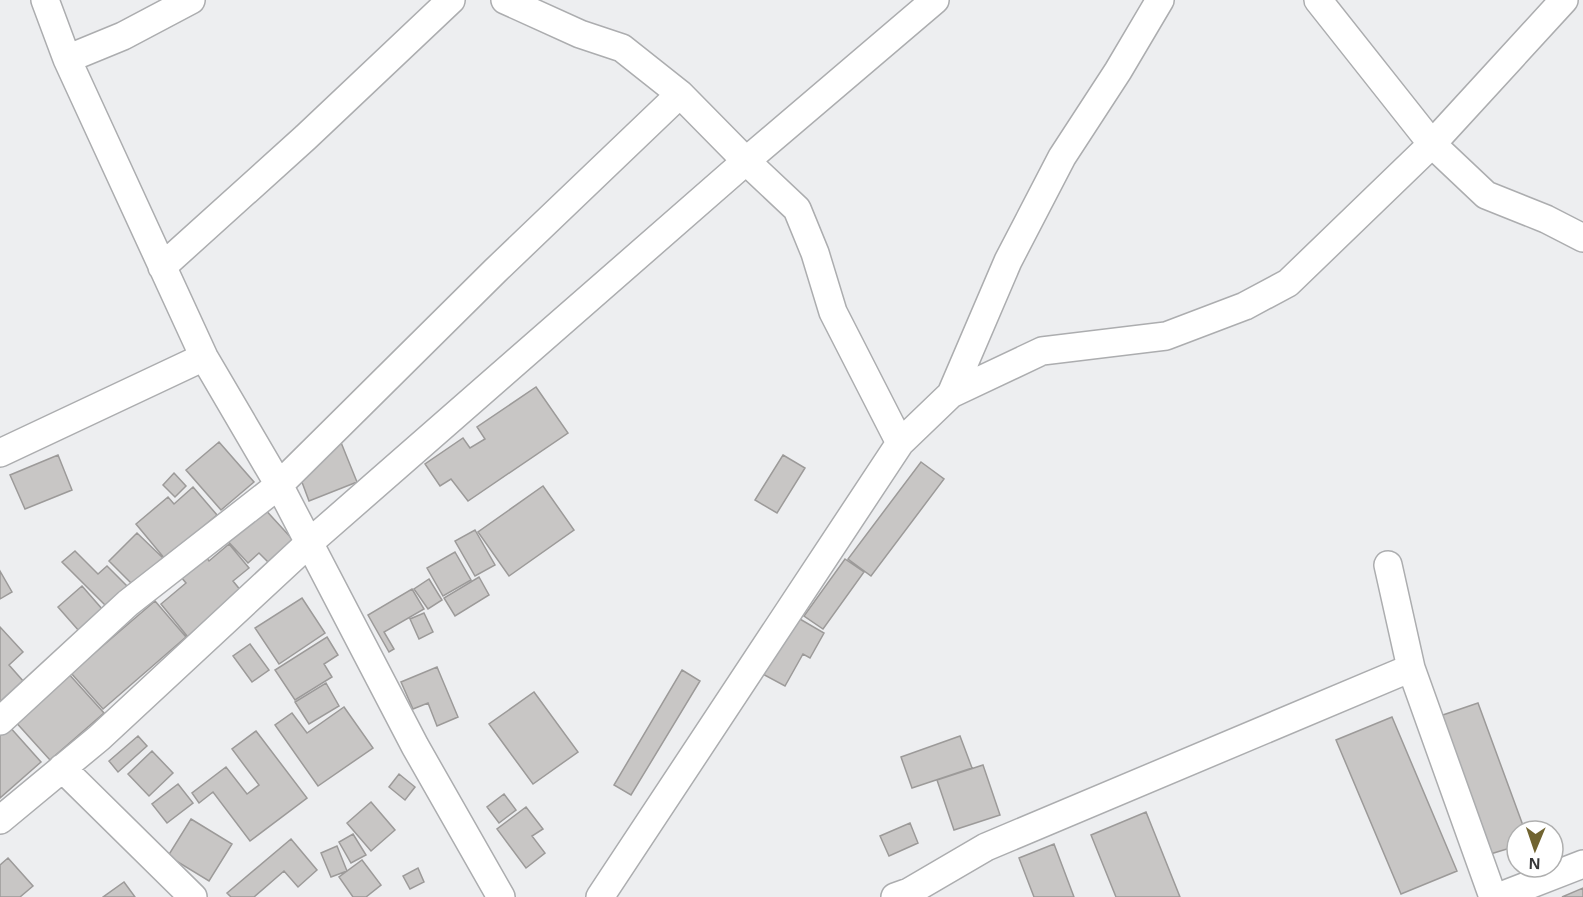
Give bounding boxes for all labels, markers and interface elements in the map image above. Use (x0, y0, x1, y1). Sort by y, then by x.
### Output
north arrow (1505, 819, 1565, 879)
text: N (1528, 855, 1541, 872)

